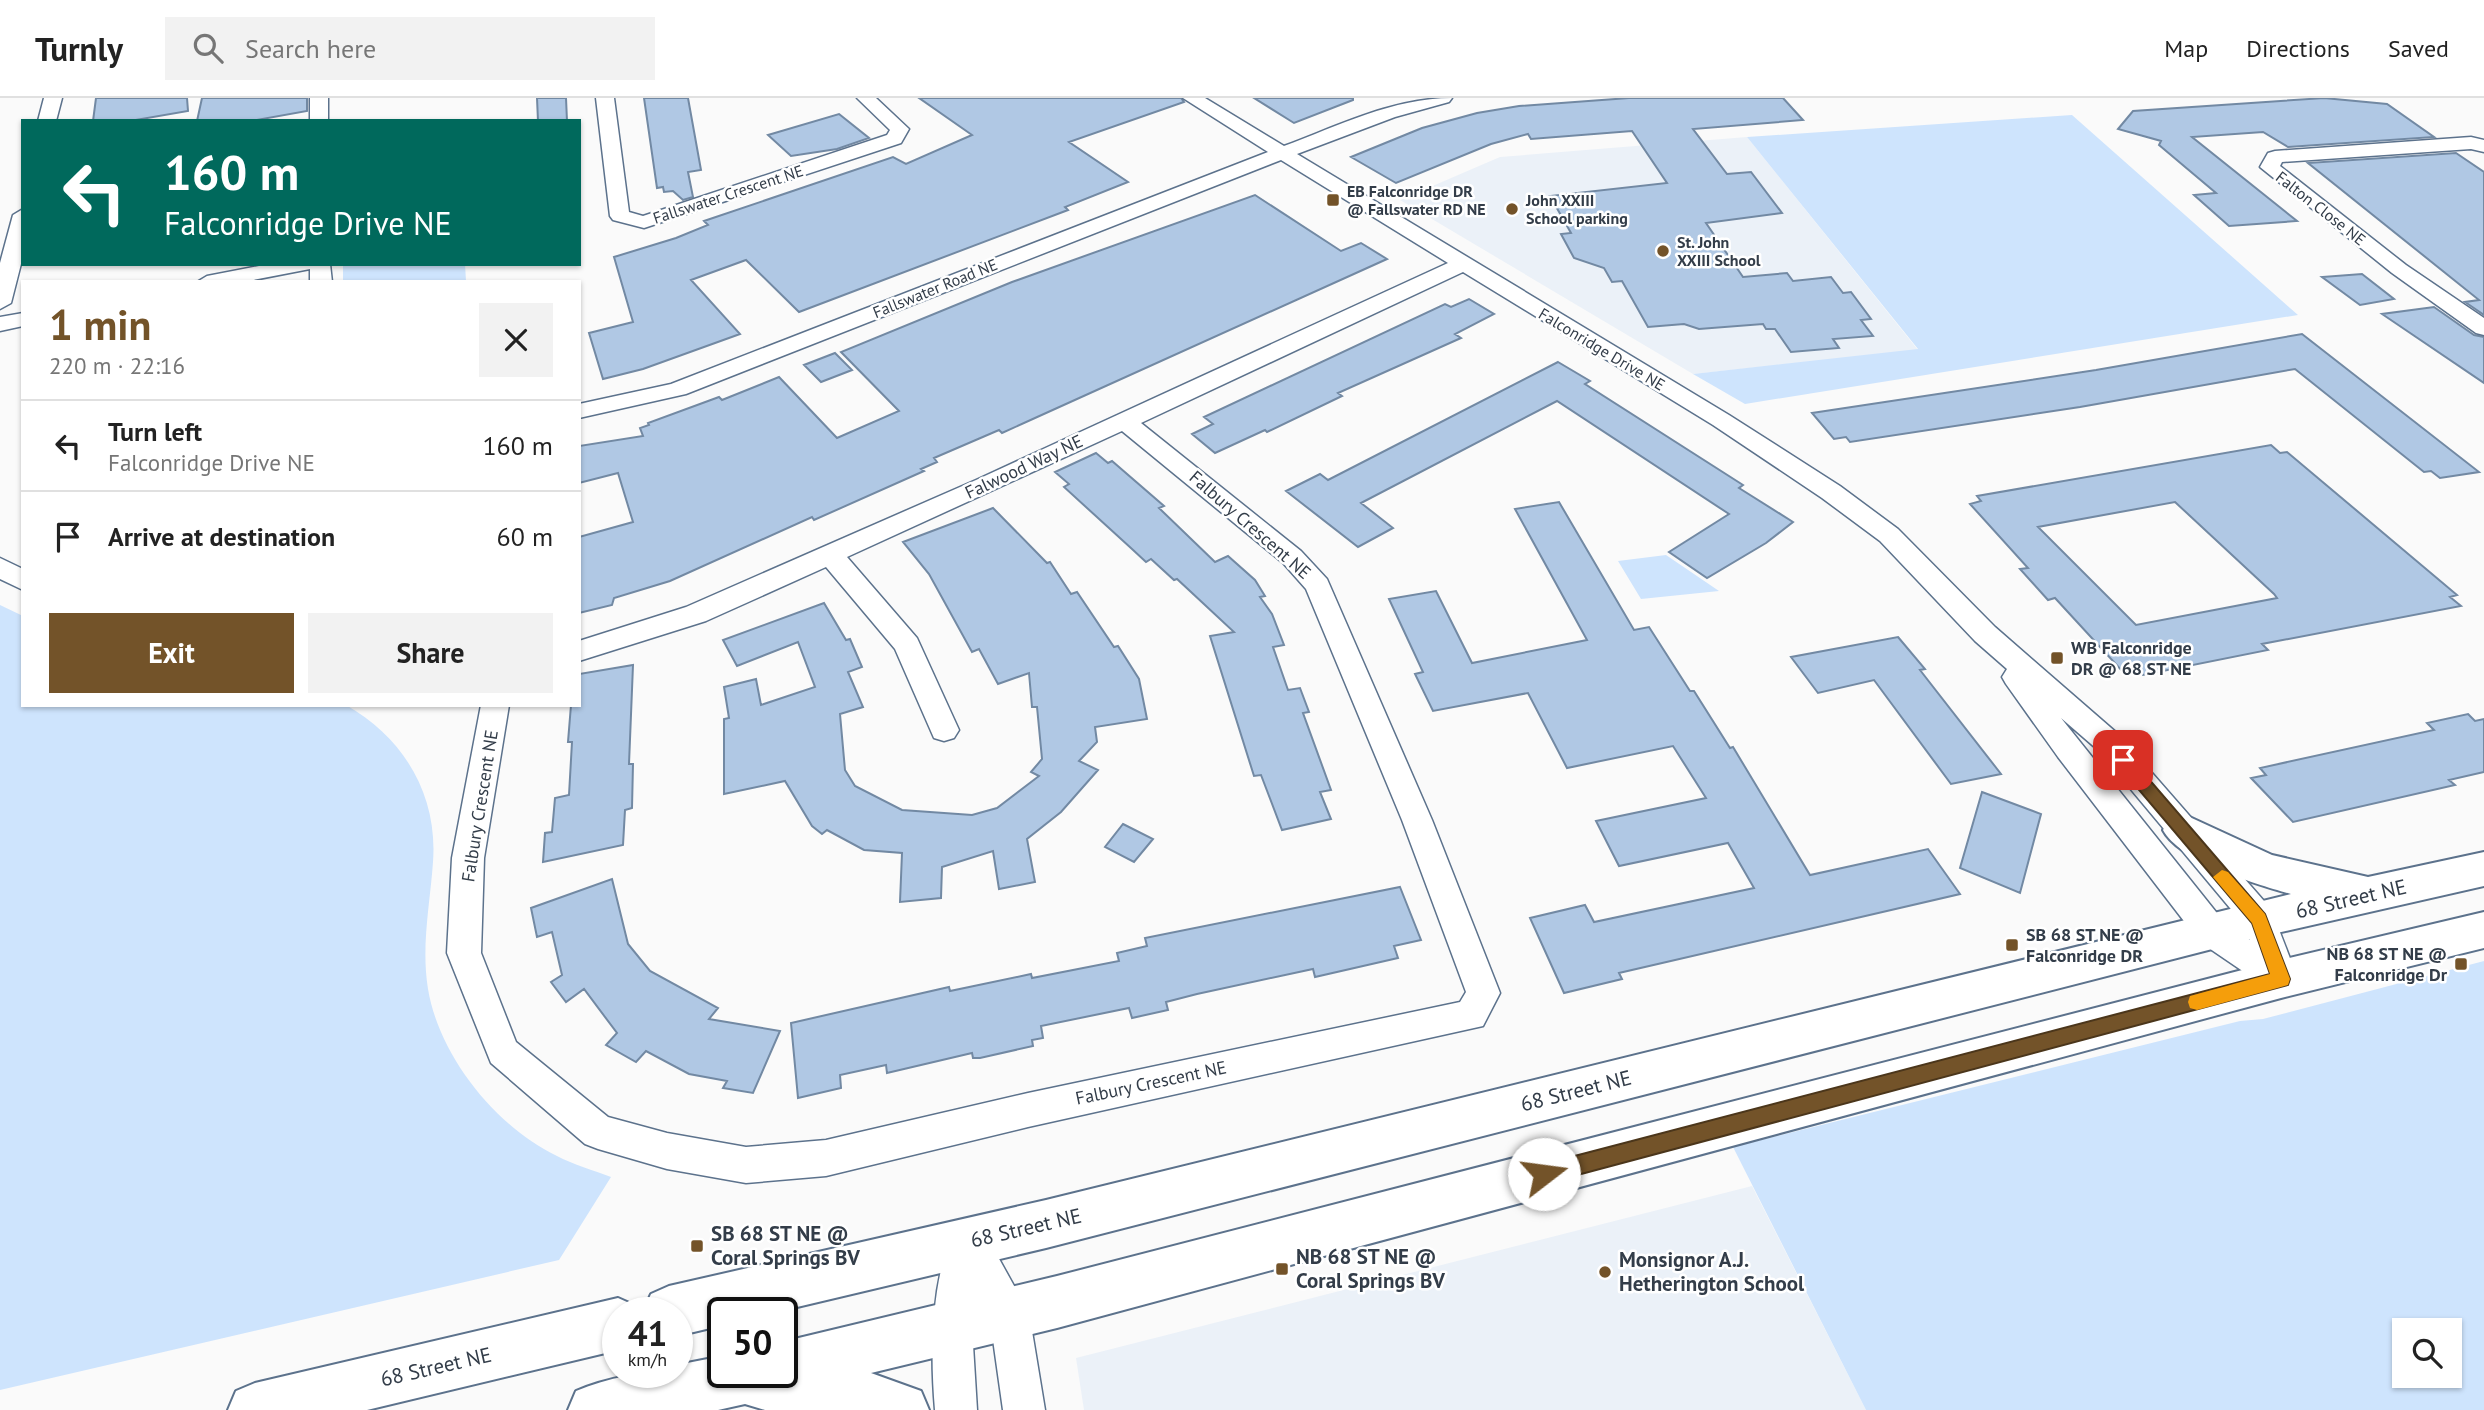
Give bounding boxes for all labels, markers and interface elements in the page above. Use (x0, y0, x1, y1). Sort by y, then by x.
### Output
search box (165, 17, 655, 80)
text: Turnly (35, 27, 123, 70)
icon: search (189, 29, 227, 67)
text: Search here (245, 32, 376, 65)
text: Map (2164, 33, 2208, 64)
text: Directions (2246, 33, 2350, 64)
text: Saved (2388, 33, 2449, 64)
text: 160 m (164, 140, 299, 204)
icon: left (49, 147, 140, 238)
street label: Fallswater Crescent NE (650, 160, 806, 228)
street label: Falton Close NE (2272, 167, 2370, 249)
place label: EB Falconridge DR @ Fallswater RD NE (1347, 181, 1486, 219)
place label: John XXIII School parking (1525, 190, 1628, 228)
marker: EB Falconridge DR @ Fallswater RD NE (1325, 192, 1341, 208)
marker: John XXIII School parking (1504, 201, 1520, 217)
text: Falconridge Drive NE (164, 202, 452, 244)
place label: St. John XXIII School (1677, 232, 1761, 270)
marker: St. John XXIII School (1655, 243, 1671, 259)
street label: Fallswater Road NE (870, 254, 1000, 322)
text: 1 min (49, 297, 151, 352)
button: close (479, 303, 553, 377)
street label: Falconridge Drive NE (1535, 303, 1669, 395)
text: 220 m · 22:16 (49, 351, 185, 380)
text: Turn left (108, 415, 202, 448)
icon: left (49, 427, 87, 465)
text: 160 m (482, 429, 553, 462)
street label: Falwood Way NE (961, 429, 1086, 504)
text: Falconridge Drive NE (108, 448, 315, 477)
street label: Falbury Crescent NE (1185, 466, 1316, 584)
icon: arrive (49, 518, 87, 556)
text: Arrive at destination (108, 520, 335, 553)
text: 60 m (497, 520, 553, 553)
button: Exit (49, 613, 294, 693)
button: Share (308, 613, 553, 693)
place label: WB Falconridge DR @ 68 ST NE (2071, 636, 2192, 680)
marker: WB Falconridge DR @ 68 ST NE (2049, 650, 2065, 666)
street label: Falbury Crescent NE (456, 728, 503, 884)
pin (2093, 730, 2153, 790)
icon: arrive (2104, 741, 2142, 779)
street label: 68 Street NE (2293, 873, 2409, 924)
place label: SB 68 ST NE @ Falconridge DR (2026, 923, 2144, 967)
marker: SB 68 ST NE @ Falconridge DR (2004, 937, 2020, 953)
place label: NB 68 ST NE @ Falconridge Dr (2327, 942, 2448, 986)
marker: NB 68 ST NE @ Falconridge Dr (2453, 956, 2469, 972)
street label: Falbury Crescent NE (1073, 1055, 1228, 1110)
street label: 68 Street NE (1518, 1064, 1634, 1117)
position arrow (1507, 1137, 1581, 1211)
street label: 68 Street NE (968, 1202, 1084, 1253)
place label: SB 68 ST NE @ Coral Springs BV (711, 1220, 860, 1271)
marker: SB 68 ST NE @ Coral Springs BV (689, 1238, 705, 1254)
place label: NB 68 ST NE @ Coral Springs BV (1296, 1243, 1445, 1294)
place label: Monsignor A.J. Hetherington School (1619, 1246, 1805, 1297)
marker: NB 68 ST NE @ Coral Springs BV (1274, 1261, 1290, 1277)
marker: Monsignor A.J. Hetherington School (1597, 1264, 1613, 1280)
speed limit sign: 50 (707, 1297, 798, 1388)
text: 41 (628, 1310, 667, 1356)
map controls (2392, 1318, 2462, 1388)
button: search (2392, 1318, 2462, 1388)
street label: 68 Street NE (378, 1341, 494, 1392)
text: km/h (628, 1348, 667, 1371)

